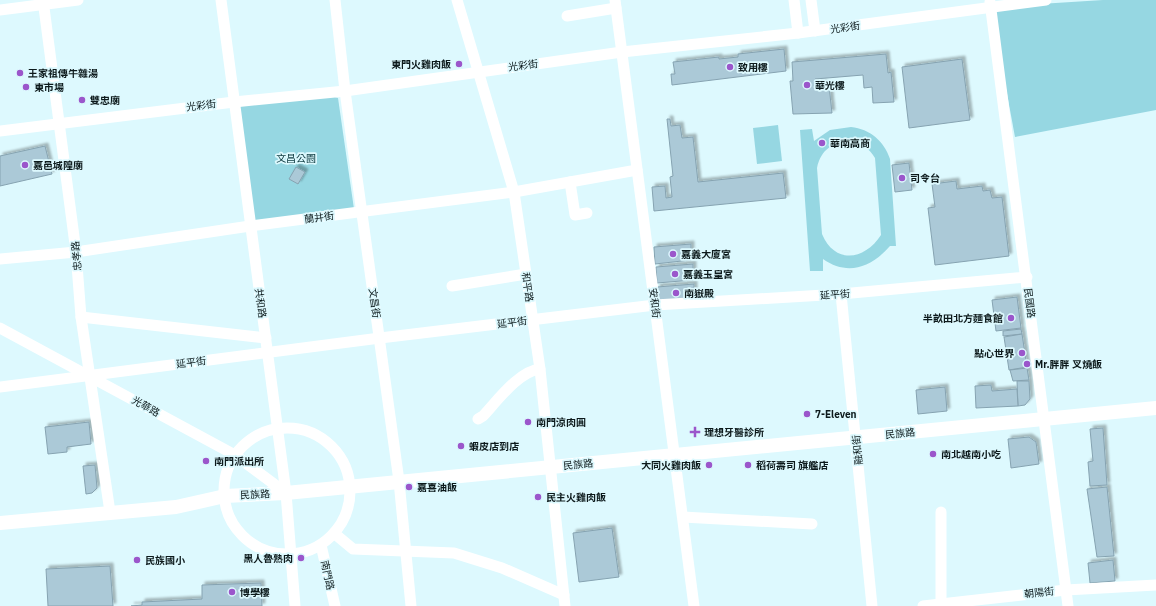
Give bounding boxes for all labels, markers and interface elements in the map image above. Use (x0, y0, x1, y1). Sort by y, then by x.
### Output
street label: 光彩街 (829, 19, 861, 36)
street label: 光彩街 (507, 57, 539, 74)
place label: 東門火雞肉飯 (391, 58, 451, 71)
marker: 東門火雞肉飯 (454, 59, 464, 69)
place label: 致用樓 (738, 61, 768, 74)
marker: 致用樓 (725, 62, 735, 72)
place label: 王家祖傳牛雜湯 (28, 67, 98, 80)
marker: 王家祖傳牛雜湯 (15, 68, 25, 78)
place label: 華光樓 (815, 79, 845, 92)
marker: 華光樓 (802, 80, 812, 90)
place label: 東市場 (34, 81, 64, 94)
marker: 東市場 (21, 82, 31, 92)
place label: 雙忠廟 (90, 94, 120, 107)
marker: 雙忠廟 (77, 95, 87, 105)
street label: 光彩街 (185, 97, 217, 114)
place label: 華南高商 (830, 137, 870, 150)
marker: 華南高商 (817, 138, 827, 148)
park label: 文昌公園 (276, 152, 316, 165)
place label: 嘉邑城隍廟 (33, 159, 83, 172)
marker: 嘉邑城隍廟 (20, 160, 30, 170)
place label: 司令台 (910, 172, 940, 185)
marker: 司令台 (897, 173, 907, 183)
street label: 蘭井街 (303, 209, 335, 226)
street label: 忠孝路 (69, 240, 84, 271)
place label: 嘉義大廈宮 (681, 248, 731, 261)
marker: 嘉義大廈宮 (668, 249, 678, 259)
place label: 嘉義玉皇宮 (683, 268, 733, 281)
marker: 嘉義玉皇宮 (670, 269, 680, 279)
street label: 和平路 (519, 271, 536, 303)
street label: 共和路 (252, 287, 269, 319)
street label: 文昌街 (366, 287, 383, 319)
street label: 安和街 (646, 287, 663, 319)
place label: 南嶽殿 (684, 287, 714, 300)
street label: 延平街 (820, 287, 850, 302)
street label: 民國路 (1021, 287, 1038, 319)
marker: 南嶽殿 (671, 288, 681, 298)
place label: 半畝田北方麵食館 (923, 312, 1003, 325)
marker: 半畝田北方麵食館 (1006, 313, 1016, 323)
street label: 延平街 (496, 314, 528, 331)
place label: 點心世界 (974, 347, 1015, 360)
marker: 點心世界 (1017, 348, 1027, 358)
street label: 延平街 (175, 354, 207, 371)
place label: Mr.胖胖 叉燒飯 (1035, 358, 1102, 371)
marker: Mr.胖胖 叉燒飯 (1022, 359, 1032, 369)
street label: 光華路 (129, 393, 162, 419)
place label: 7-Eleven (815, 408, 857, 421)
marker: 7-Eleven (802, 409, 812, 419)
place label: 南門涼肉圓 (536, 416, 586, 429)
marker: 南門涼肉圓 (523, 417, 533, 427)
street label: 民族路 (884, 425, 916, 442)
marker: 理想牙醫診所 (689, 426, 701, 438)
place label: 理想牙醫診所 (704, 426, 764, 439)
street label: 融和街 (849, 434, 866, 466)
place label: 蝦皮店到店 (469, 440, 519, 453)
marker: 蝦皮店到店 (456, 441, 466, 451)
place label: 南北越南小吃 (941, 448, 1001, 461)
marker: 南北越南小吃 (928, 449, 938, 459)
place label: 南門派出所 (214, 455, 264, 468)
marker: 南門派出所 (201, 456, 211, 466)
street label: 民族路 (562, 456, 594, 473)
place label: 大同火雞肉飯 (641, 459, 701, 472)
place label: 稻荷壽司 旗艦店 (756, 459, 828, 472)
marker: 大同火雞肉飯 (704, 460, 714, 470)
marker: 稻荷壽司 旗艦店 (743, 460, 753, 470)
place label: 嘉喜油飯 (417, 481, 457, 494)
marker: 嘉喜油飯 (404, 482, 414, 492)
street label: 民族路 (240, 487, 270, 502)
place label: 民主火雞肉飯 (546, 491, 606, 504)
marker: 民主火雞肉飯 (533, 492, 543, 502)
place label: 黑人魯熟肉 (243, 552, 293, 565)
marker: 黑人魯熟肉 (296, 553, 306, 563)
place label: 民族國小 (145, 554, 186, 567)
marker: 民族國小 (132, 555, 142, 565)
street label: 南門路 (318, 559, 337, 591)
street label: 朝陽街 (1023, 584, 1055, 601)
place label: 博學樓 (240, 586, 270, 599)
marker: 博學樓 (227, 587, 237, 597)

